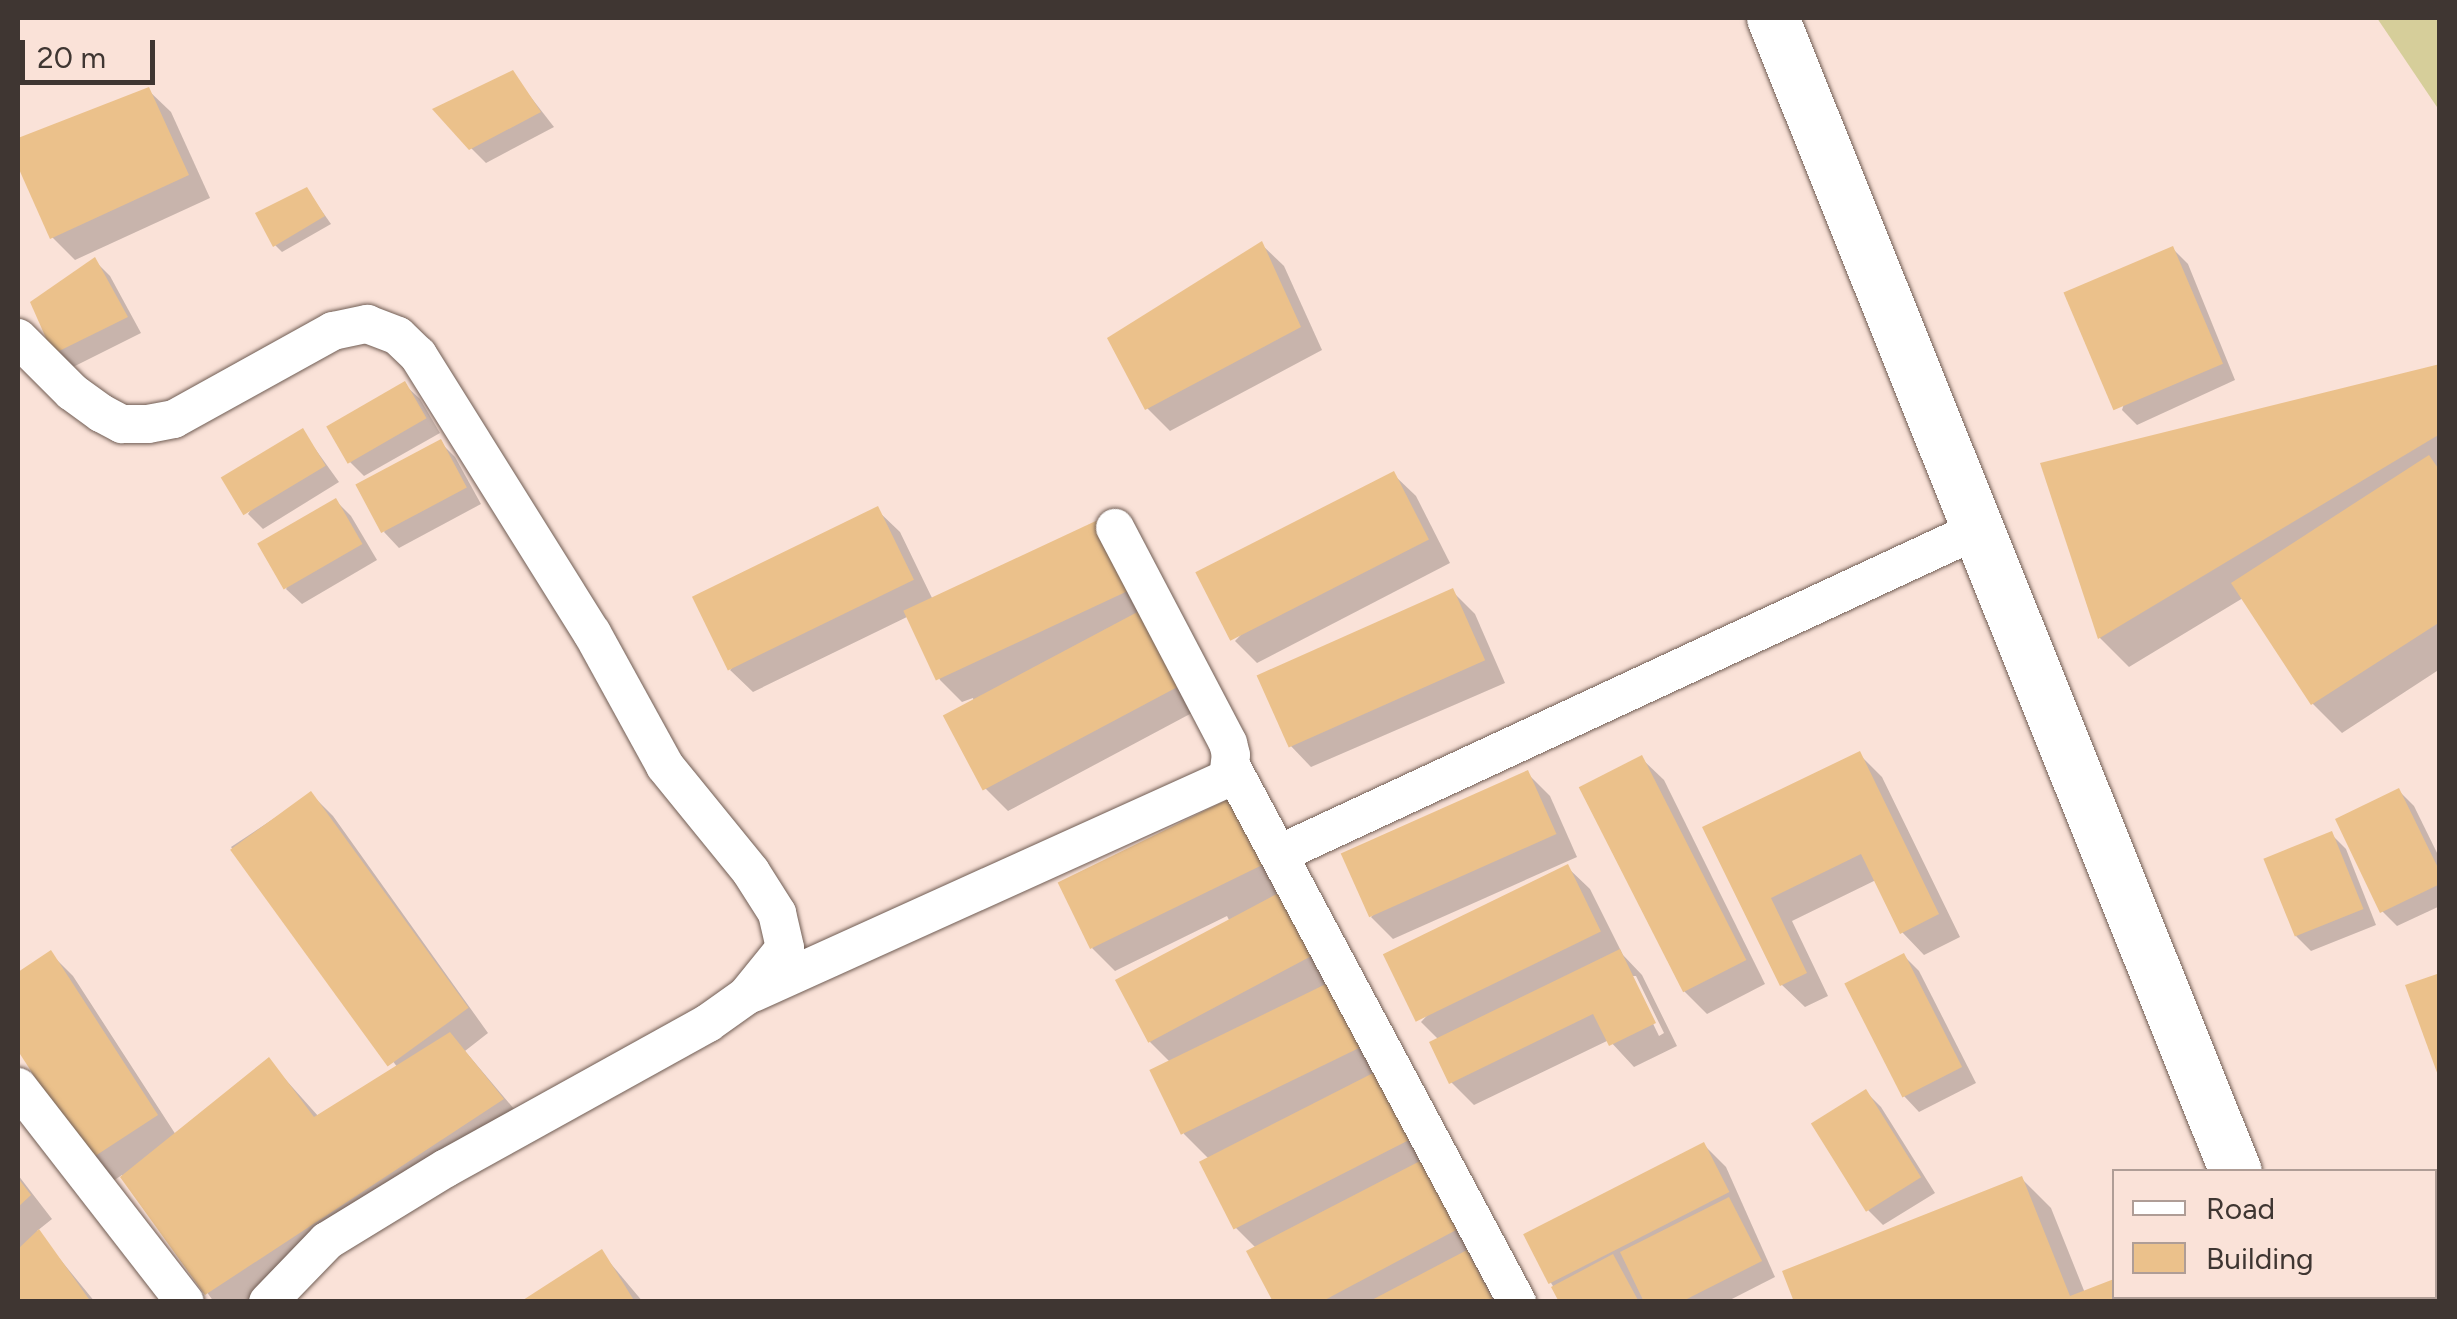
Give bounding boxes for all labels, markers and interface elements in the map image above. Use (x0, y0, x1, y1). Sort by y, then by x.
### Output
scale bar (25, 20, 160, 82)
text: 20 m (37, 39, 106, 76)
legend (2112, 1169, 2437, 1299)
text: Road (2206, 1190, 2275, 1227)
text: Building (2206, 1240, 2314, 1277)

